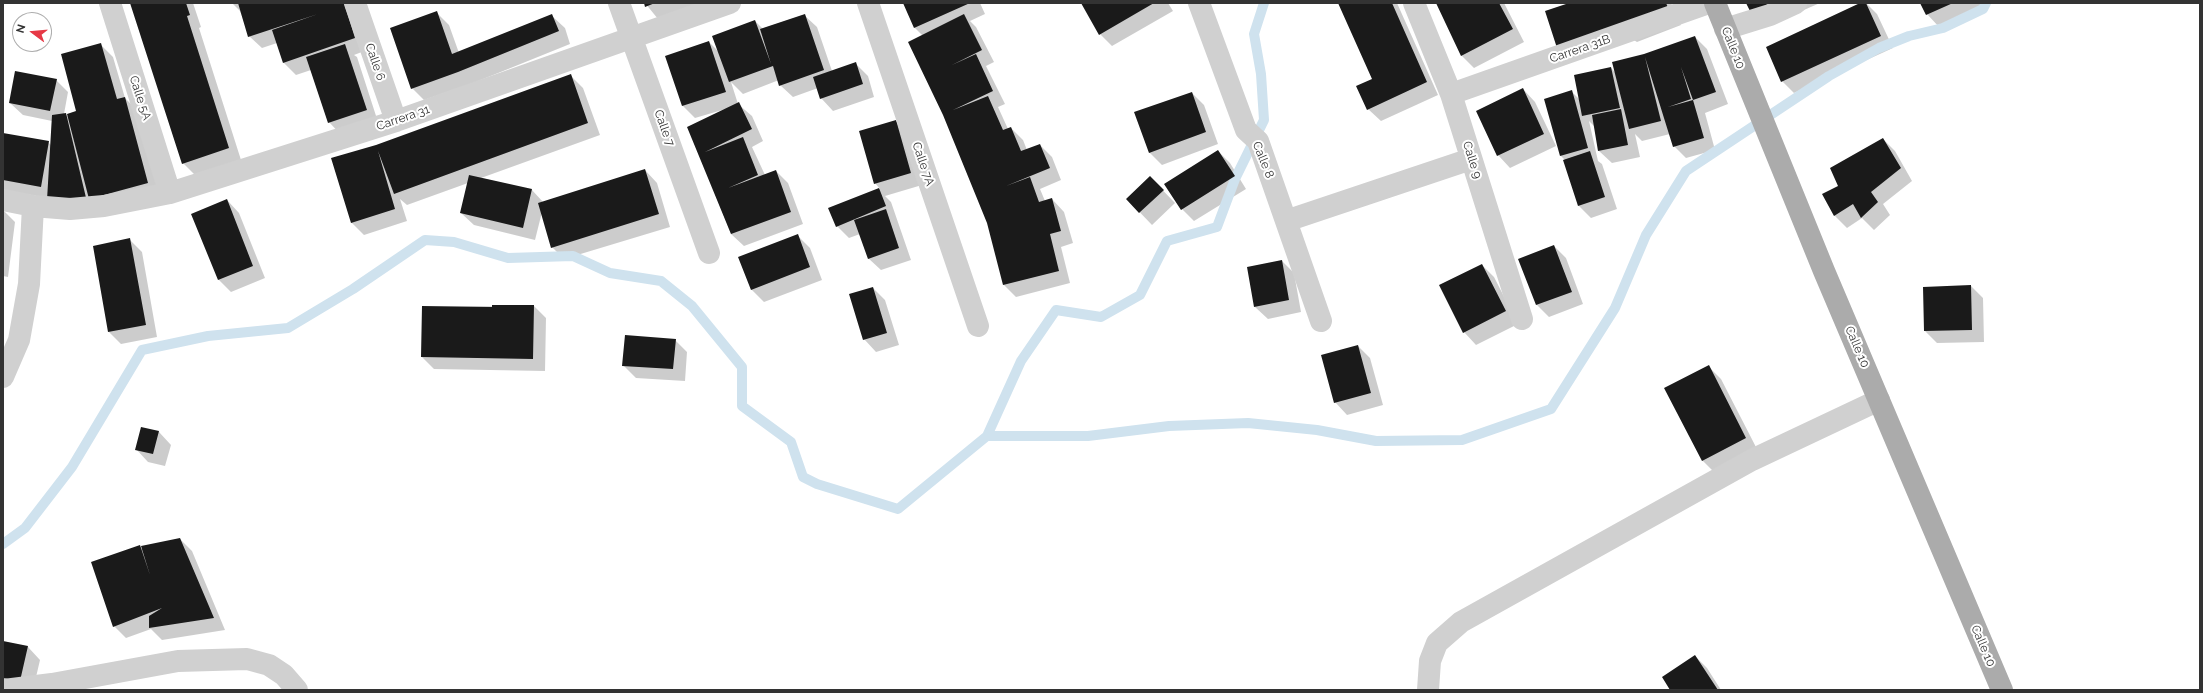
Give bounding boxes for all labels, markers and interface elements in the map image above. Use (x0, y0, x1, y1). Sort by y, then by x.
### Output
north arrow (12, 12, 52, 52)
text: N (14, 23, 28, 35)
street label: Calle 10 (1718, 25, 1748, 71)
street label: Carrera 31B (1548, 32, 1612, 66)
street label: Calle 6 (362, 41, 388, 83)
street label: Calle 5A (126, 74, 154, 122)
street label: Carrera 31 (374, 102, 432, 134)
street label: Calle 7 (651, 108, 677, 148)
street label: Calle 8 (1249, 139, 1277, 181)
street label: Calle 9 (1459, 139, 1485, 181)
street label: Calle 7A (909, 140, 937, 188)
street label: Calle 10 (1842, 324, 1872, 370)
street label: Calle 10 (1968, 623, 1998, 669)

